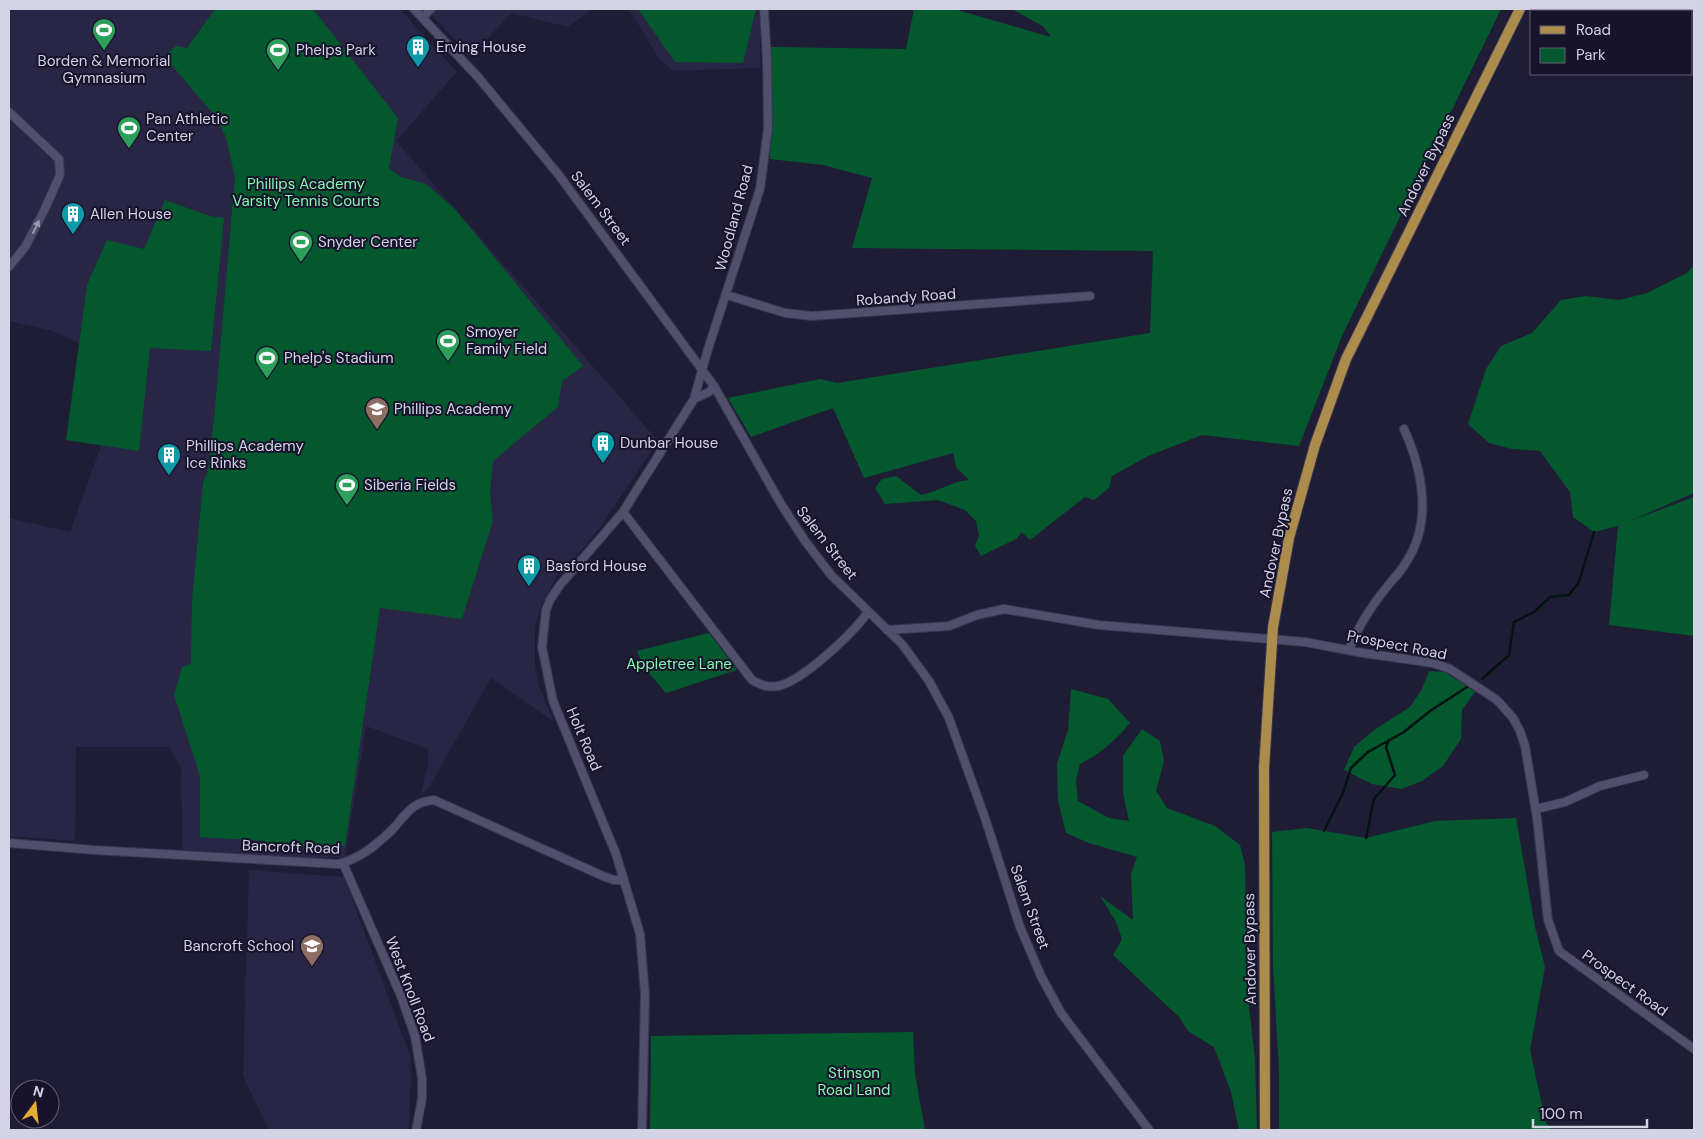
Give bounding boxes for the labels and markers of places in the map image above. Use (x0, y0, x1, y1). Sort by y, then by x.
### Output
sports icon: Borden & Memorial Gymnasium (91, 17, 117, 51)
building icon: Erving House (405, 34, 431, 68)
sports icon: Phelps Park (265, 37, 291, 71)
place label: Erving House (436, 37, 526, 57)
place label: Phelps Park (296, 40, 376, 60)
place label: Borden & Memorial Gymnasium (38, 51, 170, 88)
place label: Pan Athletic Center (146, 109, 229, 146)
sports icon: Pan Athletic Center (116, 115, 142, 149)
building icon: Allen House (60, 201, 86, 235)
place label: Allen House (90, 204, 172, 224)
sports icon: Snyder Center (288, 229, 314, 263)
place label: Snyder Center (318, 232, 418, 252)
place label: Smoyer Family Field (466, 322, 547, 359)
sports icon: Smoyer Family Field (435, 328, 461, 362)
sports icon: Phelp's Stadium (254, 345, 280, 379)
place label: Phelp's Stadium (284, 348, 394, 368)
school or university icon: Phillips Academy (364, 396, 390, 430)
place label: Phillips Academy (394, 399, 512, 419)
building icon: Dunbar House (590, 430, 616, 464)
place label: Dunbar House (620, 433, 718, 453)
place label: Phillips Academy Ice Rinks (186, 436, 304, 473)
building icon: Phillips Academy Ice Rinks (156, 442, 182, 476)
sports icon: Siberia Fields (334, 472, 360, 506)
place label: Siberia Fields (364, 475, 456, 495)
building icon: Basford House (516, 553, 542, 587)
place label: Basford House (546, 556, 647, 576)
school or university icon: Bancroft School (299, 933, 325, 967)
place label: Bancroft School (183, 936, 294, 956)

